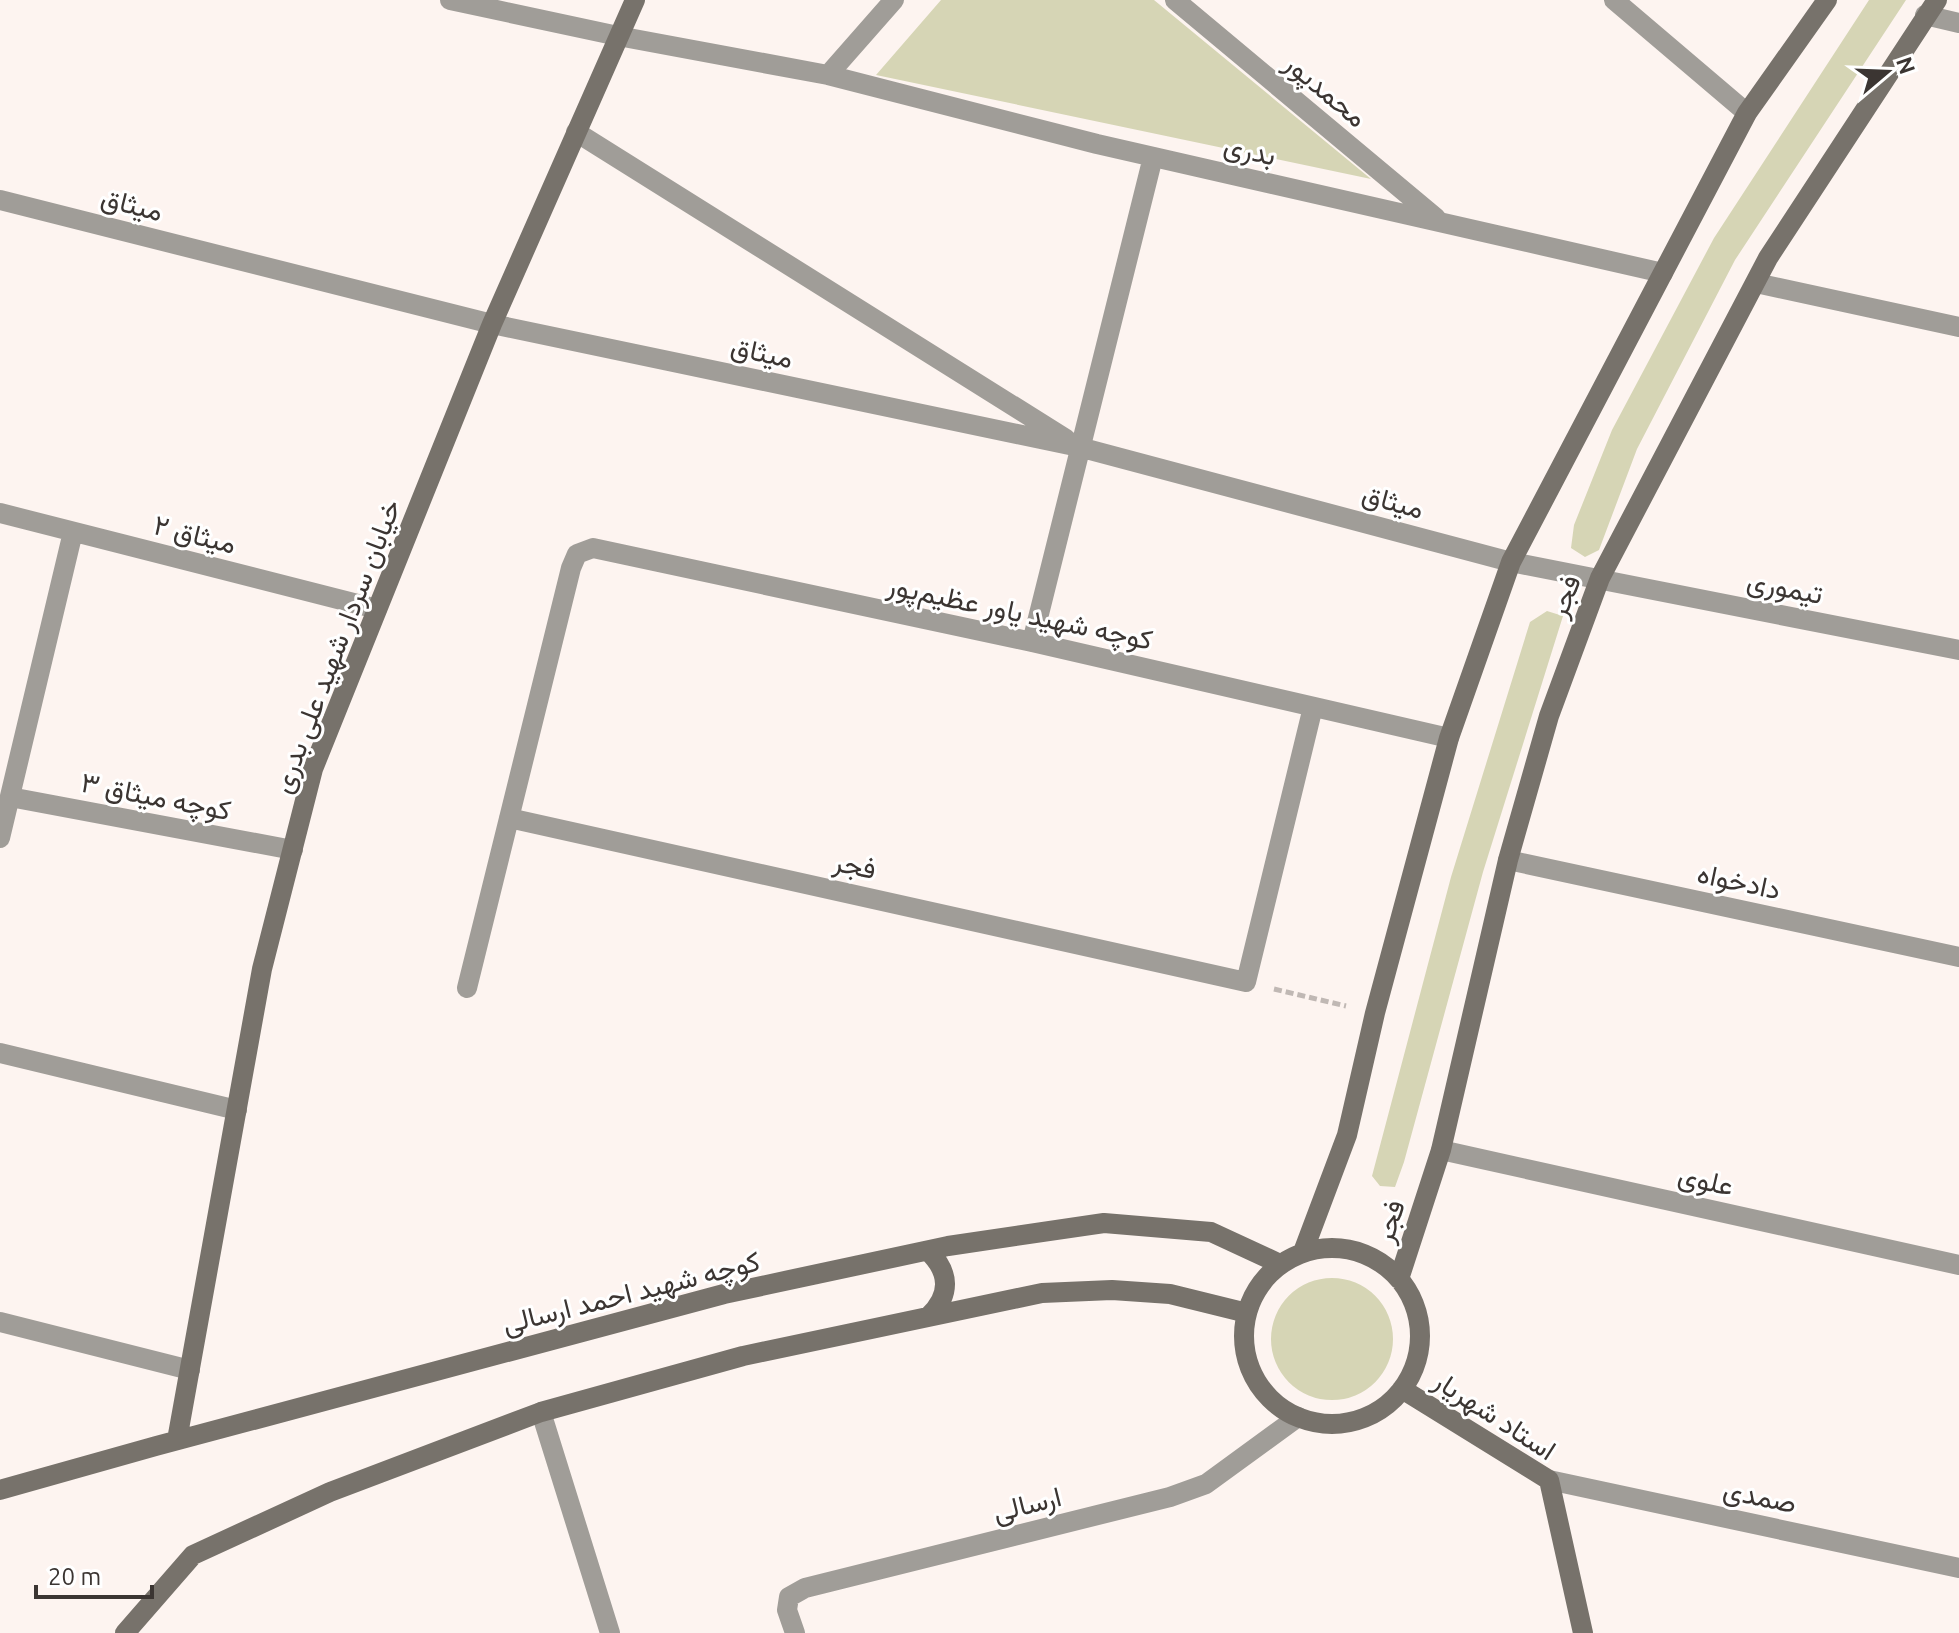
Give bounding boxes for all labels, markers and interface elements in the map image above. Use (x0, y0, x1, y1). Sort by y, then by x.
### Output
north arrow (1847, 32, 1927, 112)
street label: محمدپور (1276, 46, 1374, 136)
text: N (1892, 53, 1921, 77)
street label: بدری (1220, 129, 1279, 173)
street label: میثاق (98, 181, 166, 227)
street label: میثاق (728, 330, 796, 374)
street label: میثاق (1359, 477, 1427, 525)
street label: خیابان سردار شهید علی بدری (265, 495, 409, 798)
street label: میثاق ۲ (151, 508, 239, 560)
street label: تیموری (1744, 564, 1826, 612)
street label: کوچه شهید یاور عظیم‌پور (883, 568, 1155, 659)
street label: فجر (1541, 570, 1589, 623)
street label: کوچه میثاق ۳ (78, 766, 234, 829)
street label: فجر (829, 845, 879, 887)
street label: دادخواه (1694, 857, 1783, 907)
street label: علوی (1675, 1158, 1737, 1204)
street label: فجر (1367, 1196, 1413, 1248)
street label: کوچه شهید احمد ارسالی (499, 1245, 764, 1342)
street label: استاد شهریار (1426, 1363, 1562, 1468)
street label: صمدی (1720, 1473, 1800, 1520)
street label: ارسالی (989, 1480, 1065, 1530)
scale bar (36, 1549, 152, 1599)
text: 20 m (48, 1563, 101, 1590)

